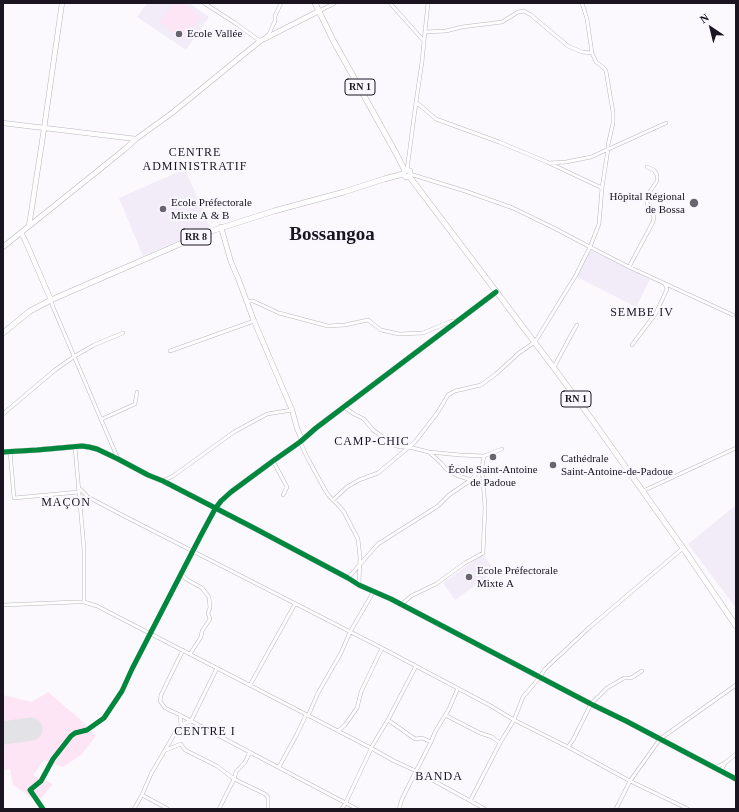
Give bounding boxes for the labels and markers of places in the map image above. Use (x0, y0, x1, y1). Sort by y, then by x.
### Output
place label: Ecole Vallée (187, 27, 242, 41)
marker: Ecole Vallée (174, 29, 184, 39)
place label: Hôpital Régional de Bossa (610, 190, 685, 216)
place label: Ecole Préfectorale Mixte A & B (171, 196, 252, 222)
marker: Hôpital Régional de Bossa (688, 197, 700, 209)
marker: Ecole Préfectorale Mixte A & B (158, 204, 168, 214)
marker: École Saint-Antoine de Padoue (488, 452, 498, 462)
place label: Cathédrale Saint-Antoine-de-Padoue (561, 452, 673, 478)
marker: Cathédrale Saint-Antoine-de-Padoue (548, 460, 558, 470)
place label: École Saint-Antoine de Padoue (448, 463, 538, 489)
place label: Ecole Préfectorale Mixte A (477, 564, 558, 590)
marker: Ecole Préfectorale Mixte A (464, 572, 474, 582)

